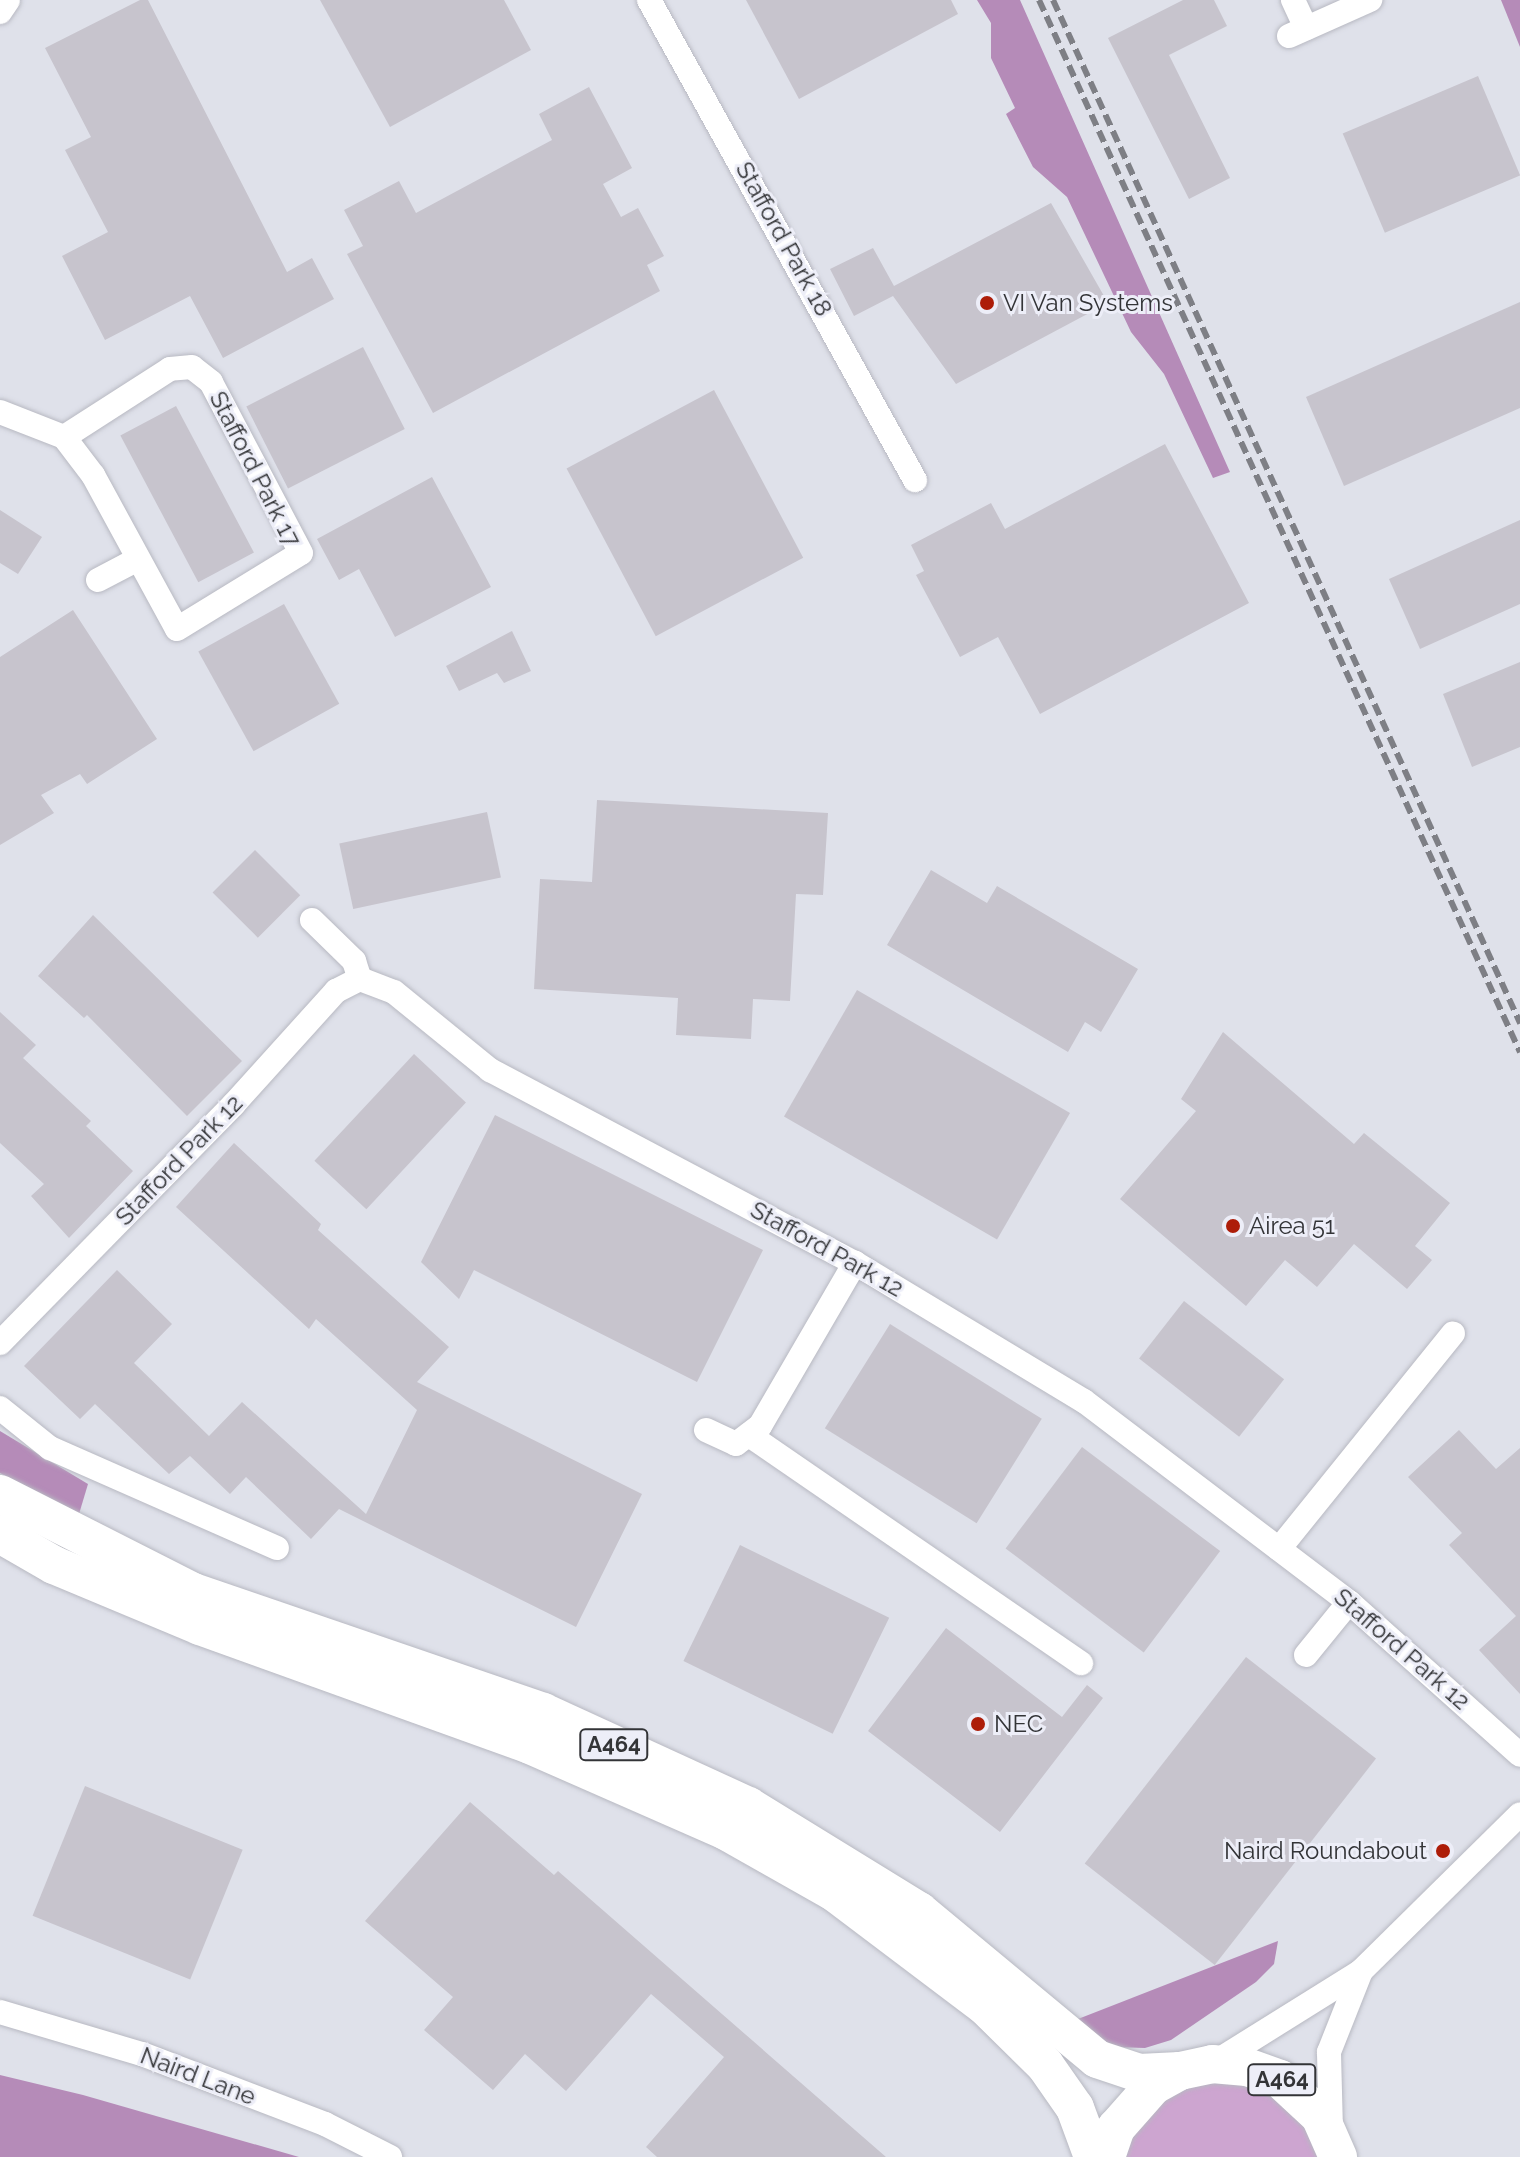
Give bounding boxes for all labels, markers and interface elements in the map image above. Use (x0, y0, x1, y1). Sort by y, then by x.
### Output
street label: Stafford Park 18 (730, 157, 838, 321)
place label: VI Van Systems (1003, 289, 1174, 317)
marker: VI Van Systems (978, 294, 996, 312)
street label: Stafford Park 17 (203, 387, 307, 551)
street label: Stafford Park 12 (109, 1089, 249, 1231)
street label: Stafford Park 12 (746, 1195, 908, 1303)
place label: Airea 51 (1249, 1212, 1335, 1240)
marker: Airea 51 (1224, 1217, 1242, 1235)
street label: Stafford Park 12 (1328, 1582, 1476, 1716)
place label: NEC (994, 1710, 1043, 1738)
marker: NEC (969, 1715, 987, 1733)
road number: A464 (578, 1727, 650, 1763)
place label: Naird Roundabout (1224, 1837, 1427, 1865)
marker: Naird Roundabout (1434, 1842, 1452, 1860)
street label: Naird Lane (136, 2041, 260, 2111)
road number: A464 (1246, 2062, 1318, 2098)

